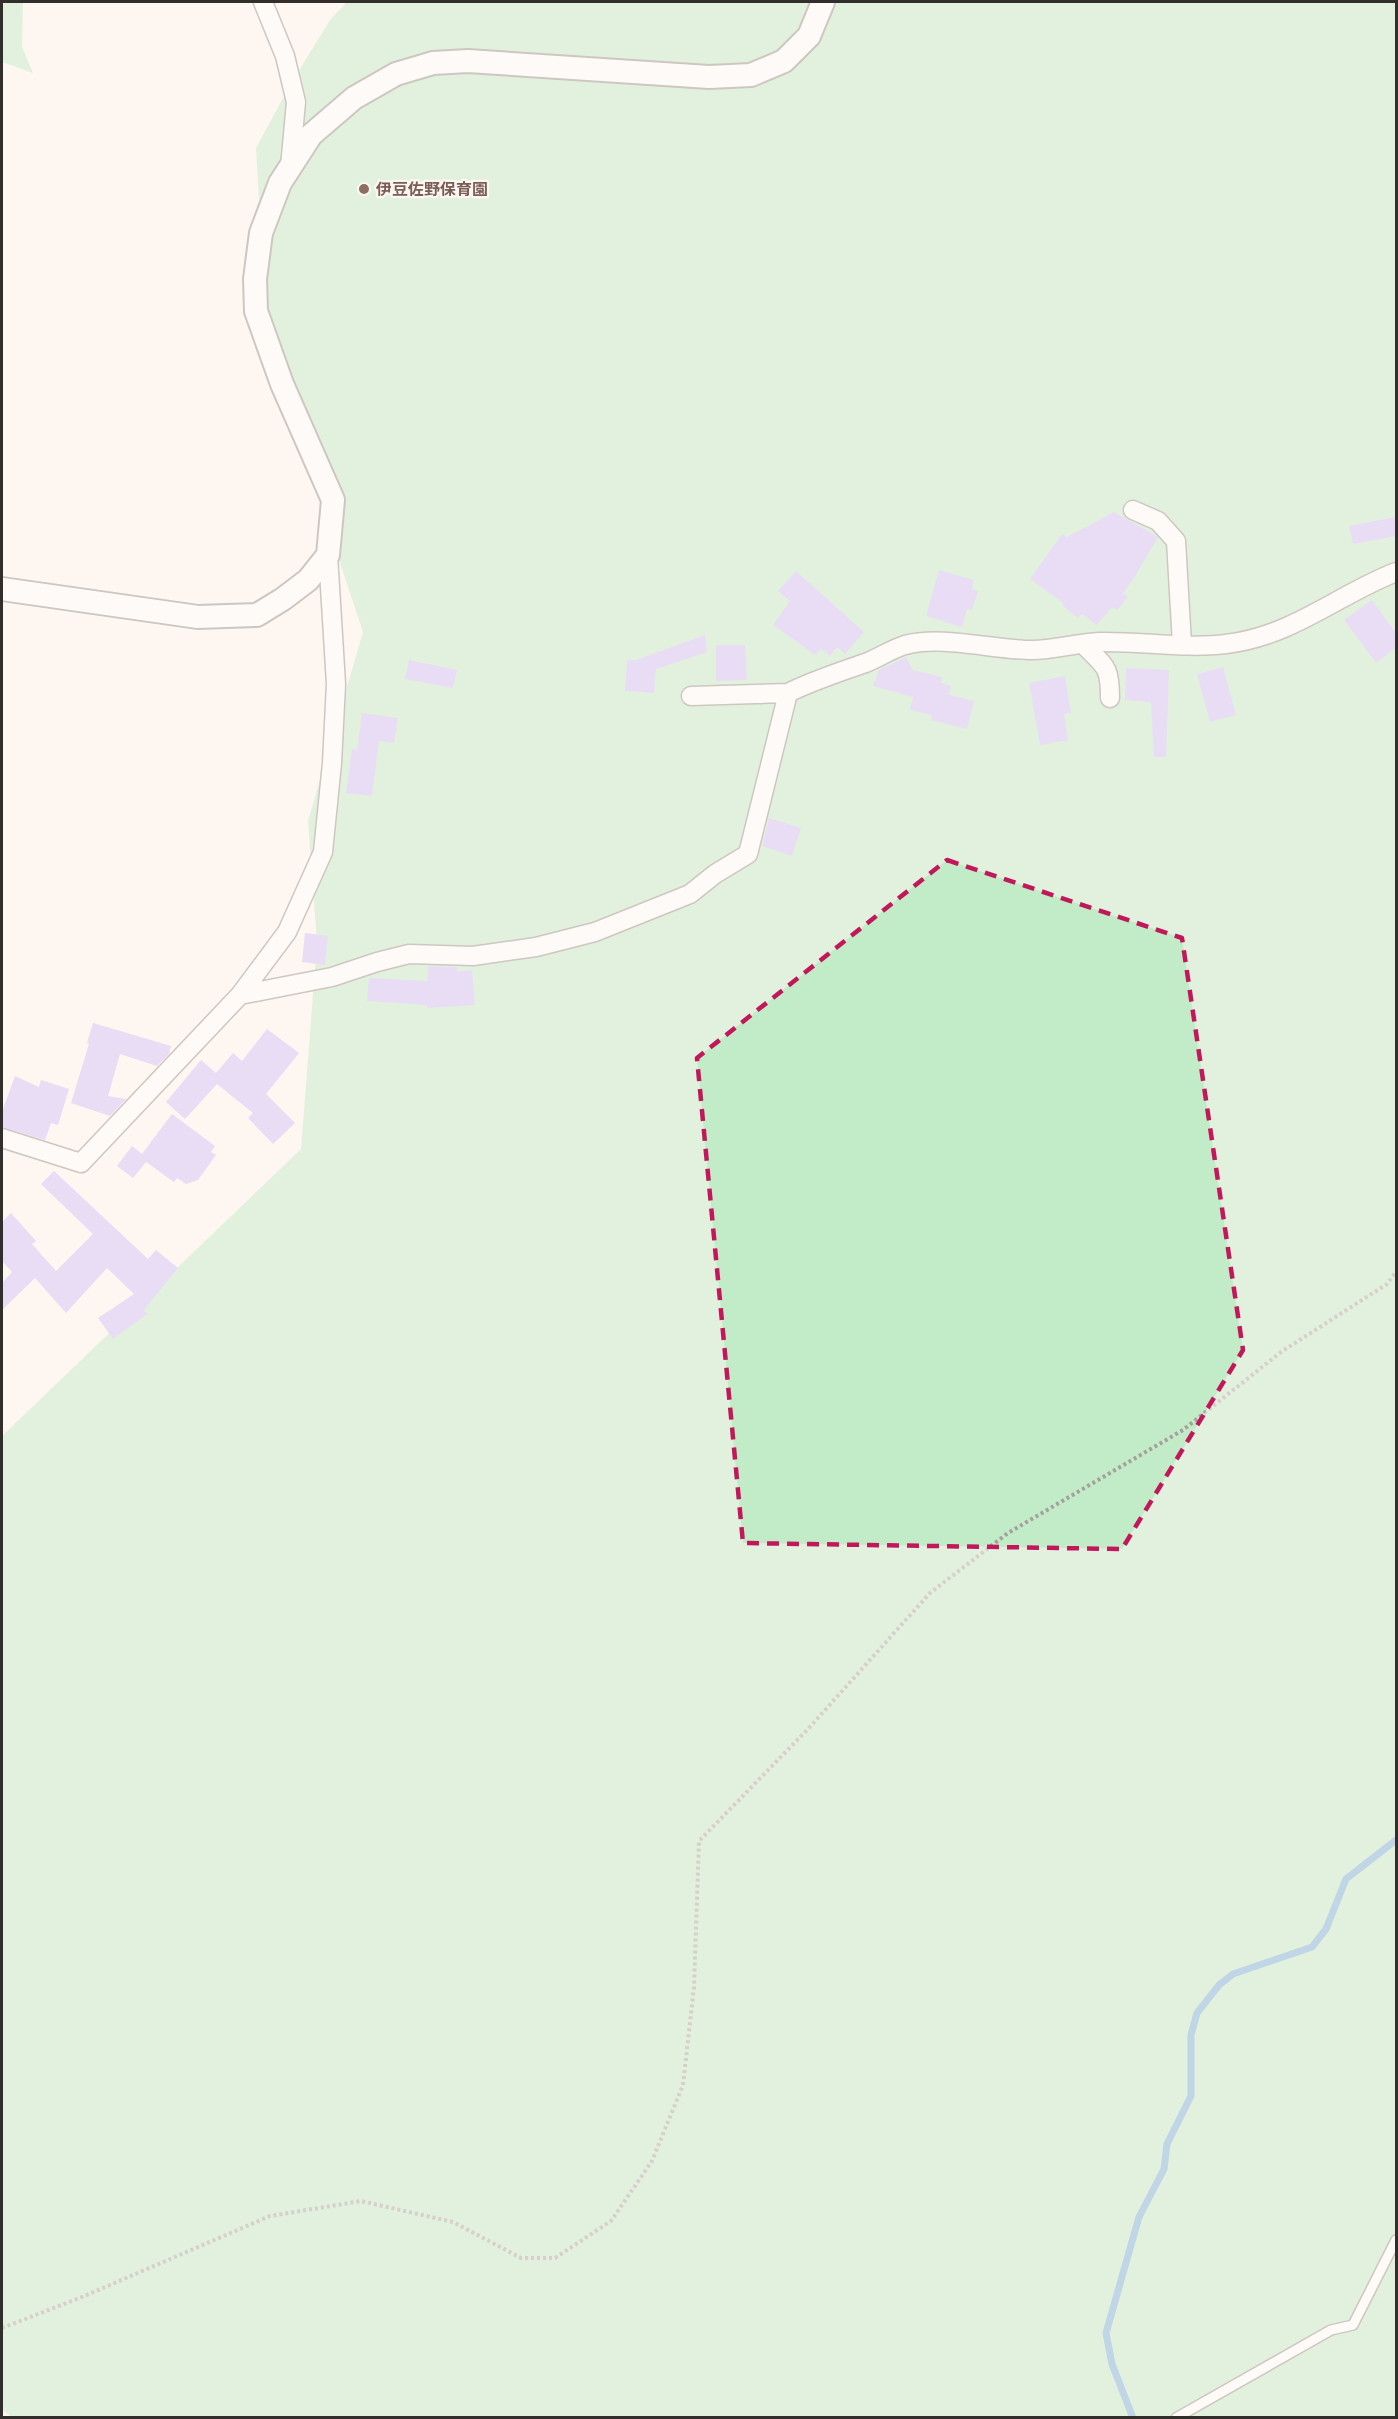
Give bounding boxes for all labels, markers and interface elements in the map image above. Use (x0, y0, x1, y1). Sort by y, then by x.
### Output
place label: 伊豆佐野保育園 (375, 180, 488, 199)
marker: 伊豆佐野保育園 (357, 182, 371, 196)

